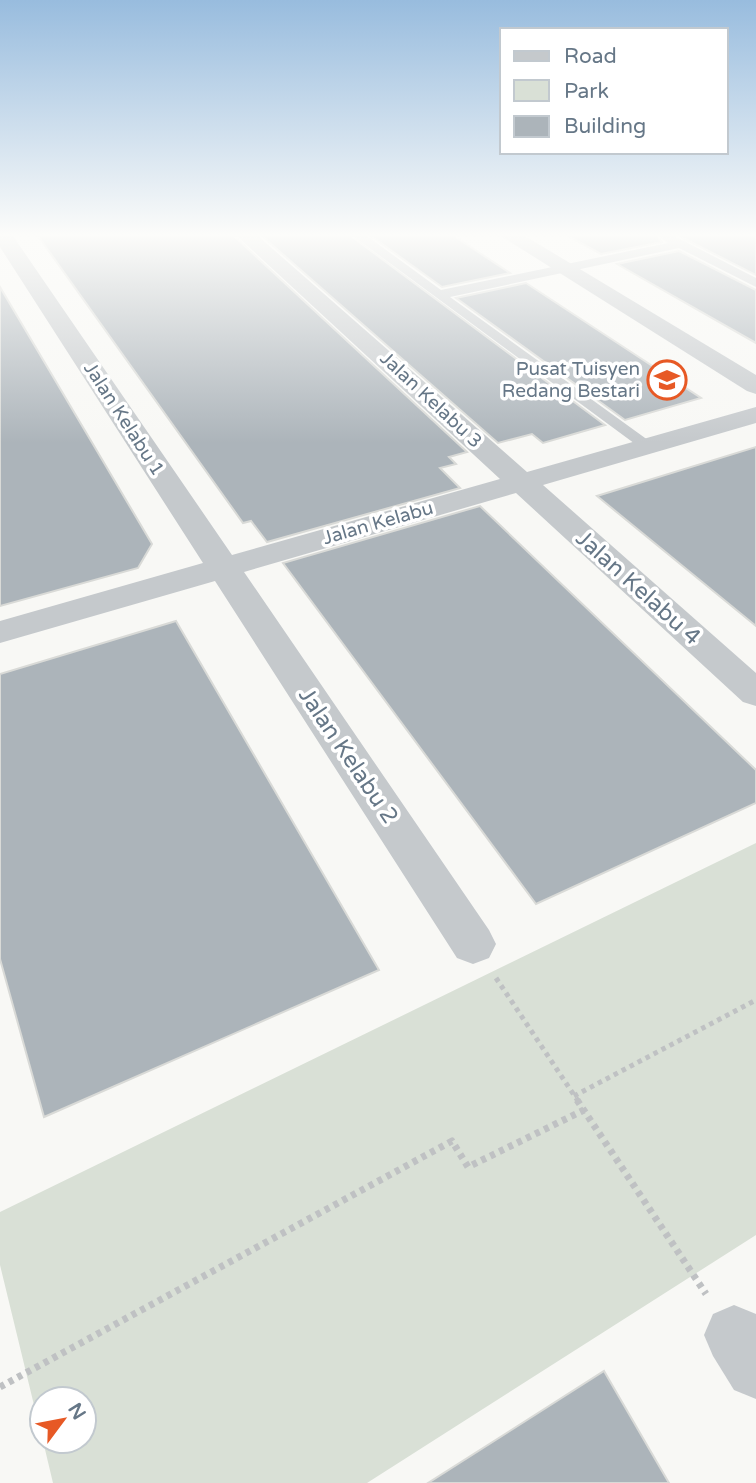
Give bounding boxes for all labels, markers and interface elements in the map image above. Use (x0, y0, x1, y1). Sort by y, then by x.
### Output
legend (500, 28, 728, 154)
text: Road (564, 44, 617, 69)
text: Park (564, 79, 609, 104)
text: Building (564, 114, 646, 139)
street label: Jalan Kelabu 3 (376, 347, 486, 453)
street label: Jalan Kelabu 1 (79, 358, 169, 480)
place label: Pusat Tuisyen Redang Bestari (502, 358, 640, 402)
school or university icon: Pusat Tuisyen Redang Bestari (646, 359, 688, 401)
street label: Jalan Kelabu (320, 497, 436, 549)
street label: Jalan Kelabu 4 (570, 525, 706, 651)
street label: Jalan Kelabu 2 (292, 683, 404, 829)
north arrow (28, 1385, 98, 1455)
text: N (63, 1399, 90, 1424)

